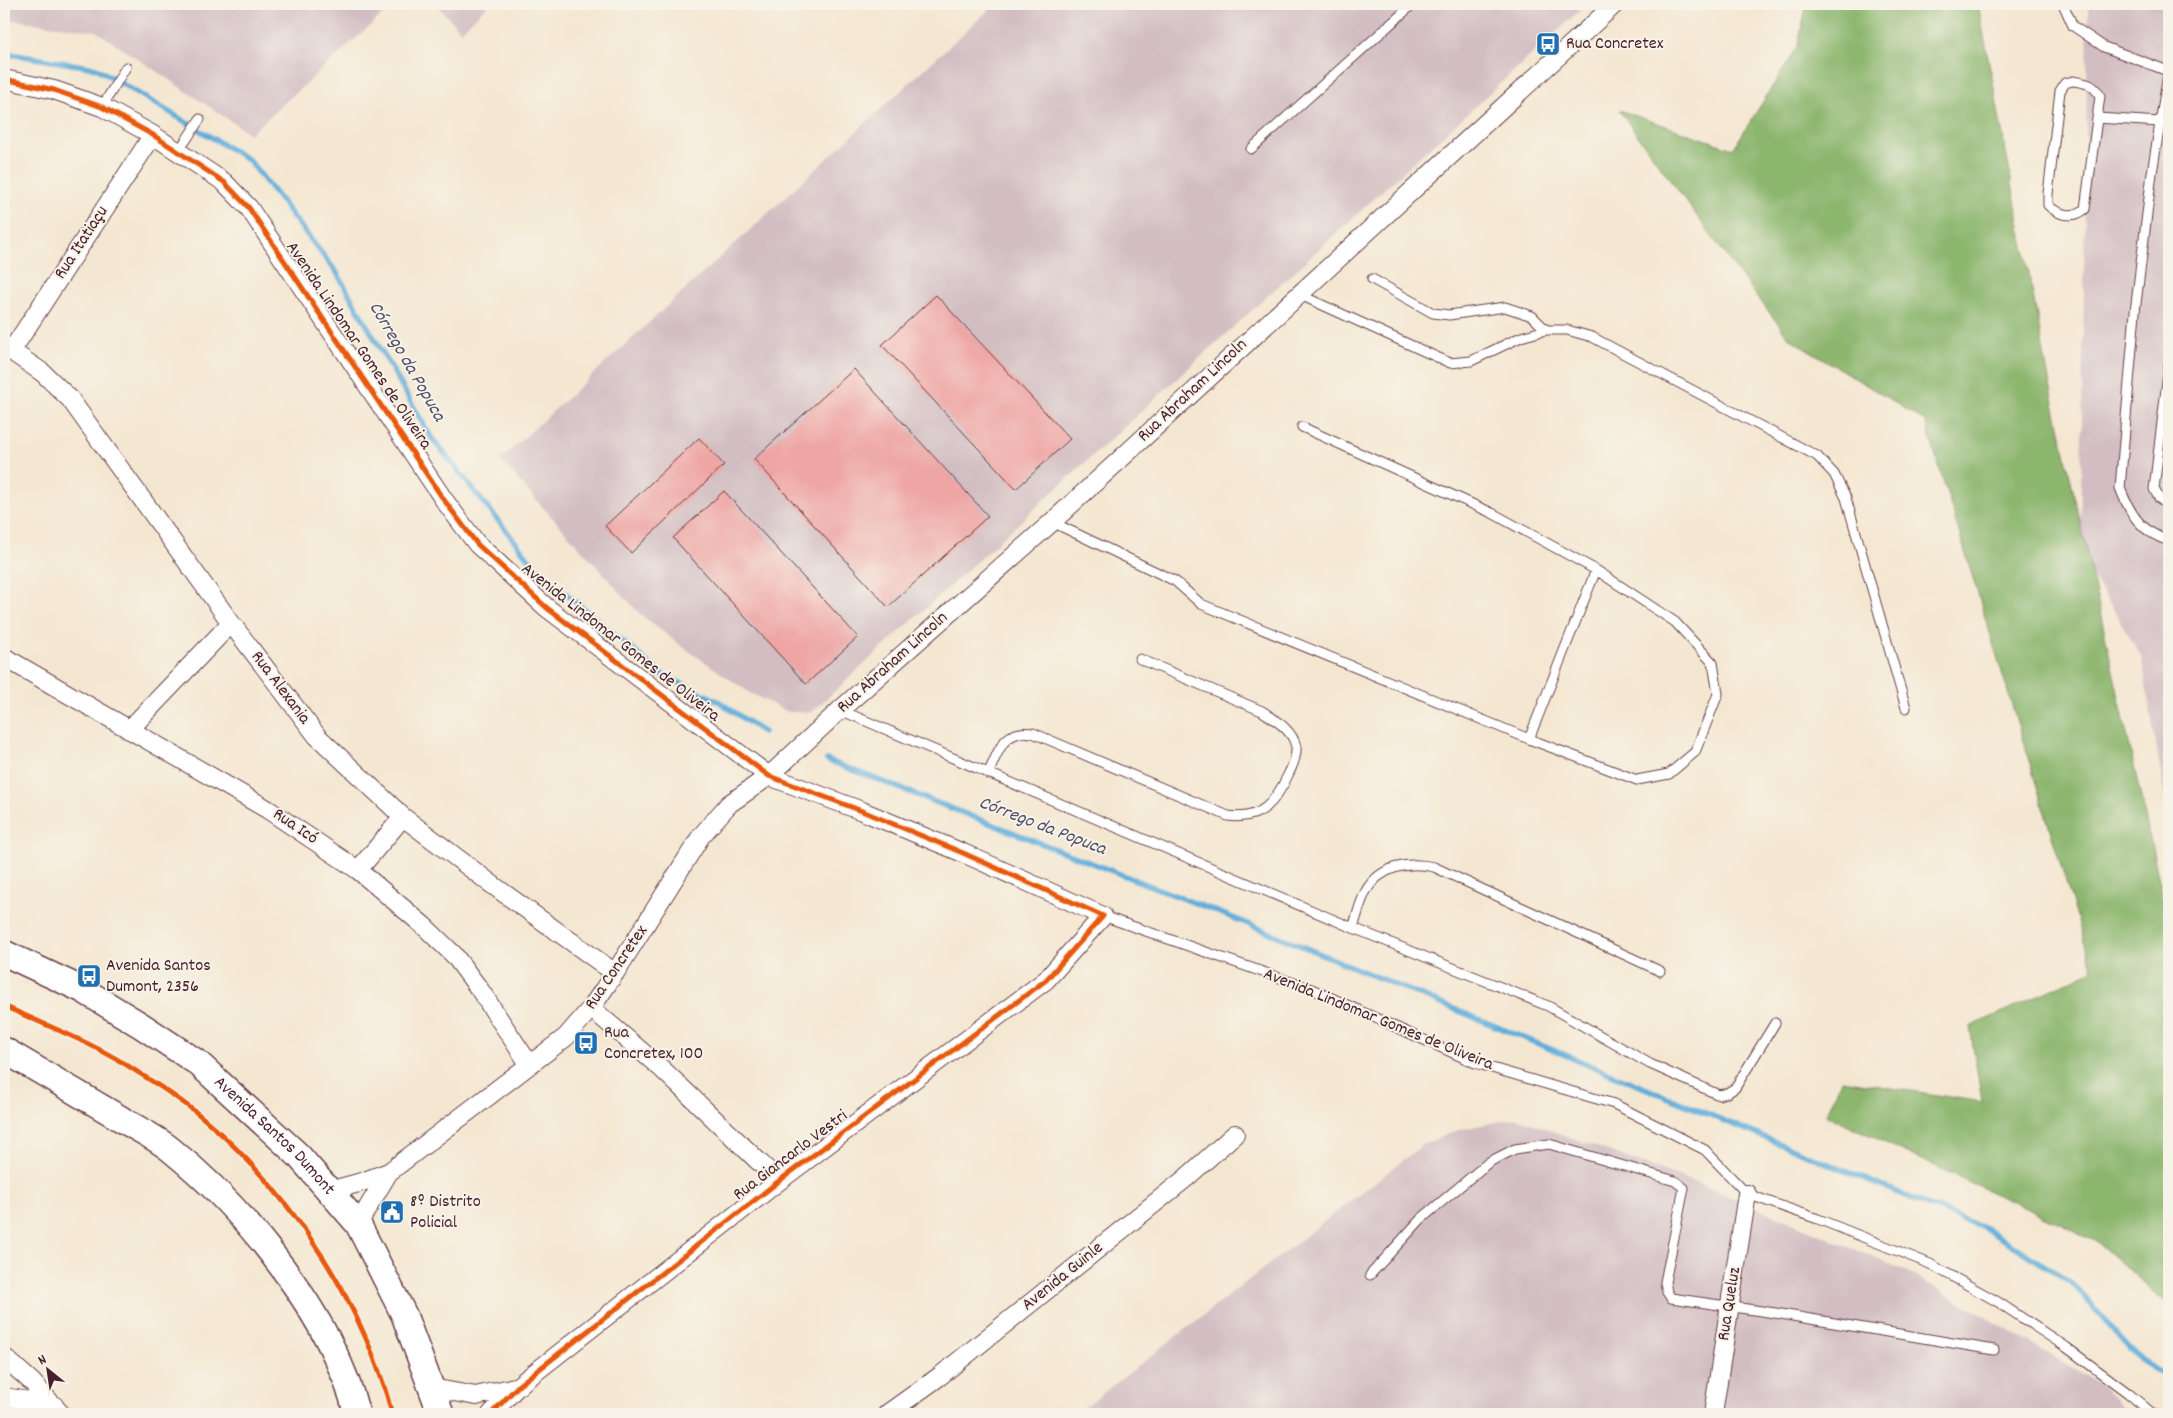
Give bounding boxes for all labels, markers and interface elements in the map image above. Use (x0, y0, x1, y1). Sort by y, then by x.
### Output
bus stop icon: Rua Concretex (1535, 31, 1561, 57)
place label: Rua Concretex (1566, 32, 1664, 57)
street label: Rua Itatiaçu (49, 201, 115, 285)
street label: Avenida Lindomar Gomes de Oliveira (279, 237, 438, 456)
water label: Córrego da Popuca (361, 297, 452, 428)
street label: Rua Abraham Lincoln (1133, 333, 1253, 449)
street label: Avenida Lindomar Gomes de Oliveira (515, 557, 725, 729)
street label: Rua Abraham Lincoln (832, 606, 954, 720)
street label: Rua Alexania (244, 646, 316, 730)
water label: Córrego da Popuca (975, 790, 1110, 864)
street label: Rua Icó (267, 803, 323, 851)
street label: Rua Concretex (579, 920, 655, 1015)
place label: Avenida Santos Dumont, 2356 (106, 954, 211, 1000)
street label: Avenida Lindomar Gomes de Oliveira (1259, 962, 1497, 1078)
bus stop icon: Avenida Santos Dumont, 2356 (76, 963, 102, 989)
place label: Rua Concretex, 100 (604, 1021, 703, 1067)
bus stop icon: Rua Concretex, 100 (573, 1030, 599, 1056)
street label: Avenida Santos Dumont (208, 1071, 341, 1201)
street label: Rua Giancarlo Vestri (728, 1105, 854, 1207)
place label: 8º Distrito Policial (410, 1190, 481, 1236)
public building icon: 8º Distrito Policial (379, 1199, 405, 1225)
street label: Avenida Guinle (1017, 1236, 1109, 1318)
street label: Rua Queluz (1712, 1265, 1748, 1343)
north arrow (22, 1346, 72, 1396)
text: N (35, 1350, 51, 1371)

